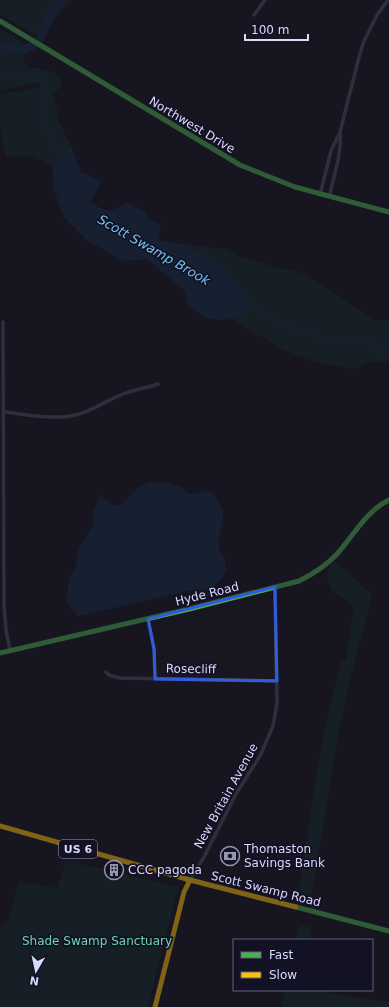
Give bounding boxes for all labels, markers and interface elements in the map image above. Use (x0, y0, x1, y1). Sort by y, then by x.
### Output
scale bar (245, 16, 308, 42)
text: 100 m (251, 23, 289, 37)
street label: Northwest Drive (147, 94, 237, 156)
water label: Scott Swamp Brook (95, 212, 213, 289)
street label: Hyde Road (174, 579, 240, 609)
street label: Rosecliff (166, 662, 217, 676)
street label: New Britain Avenue (191, 741, 261, 851)
road number: US 6 (59, 840, 97, 858)
place label: Thomaston Savings Bank (243, 842, 325, 870)
bank icon: Thomaston Savings Bank (219, 845, 241, 867)
building icon: CCC pagoda (103, 859, 125, 881)
place label: CCC pagoda (128, 863, 202, 877)
street label: Scott Swamp Road (210, 869, 322, 909)
park label: Shade Swamp Sanctuary (22, 934, 172, 948)
legend (233, 939, 373, 991)
text: Fast (269, 948, 293, 962)
north arrow (16, 951, 56, 991)
text: Slow (269, 968, 297, 982)
text: N (29, 973, 40, 988)

